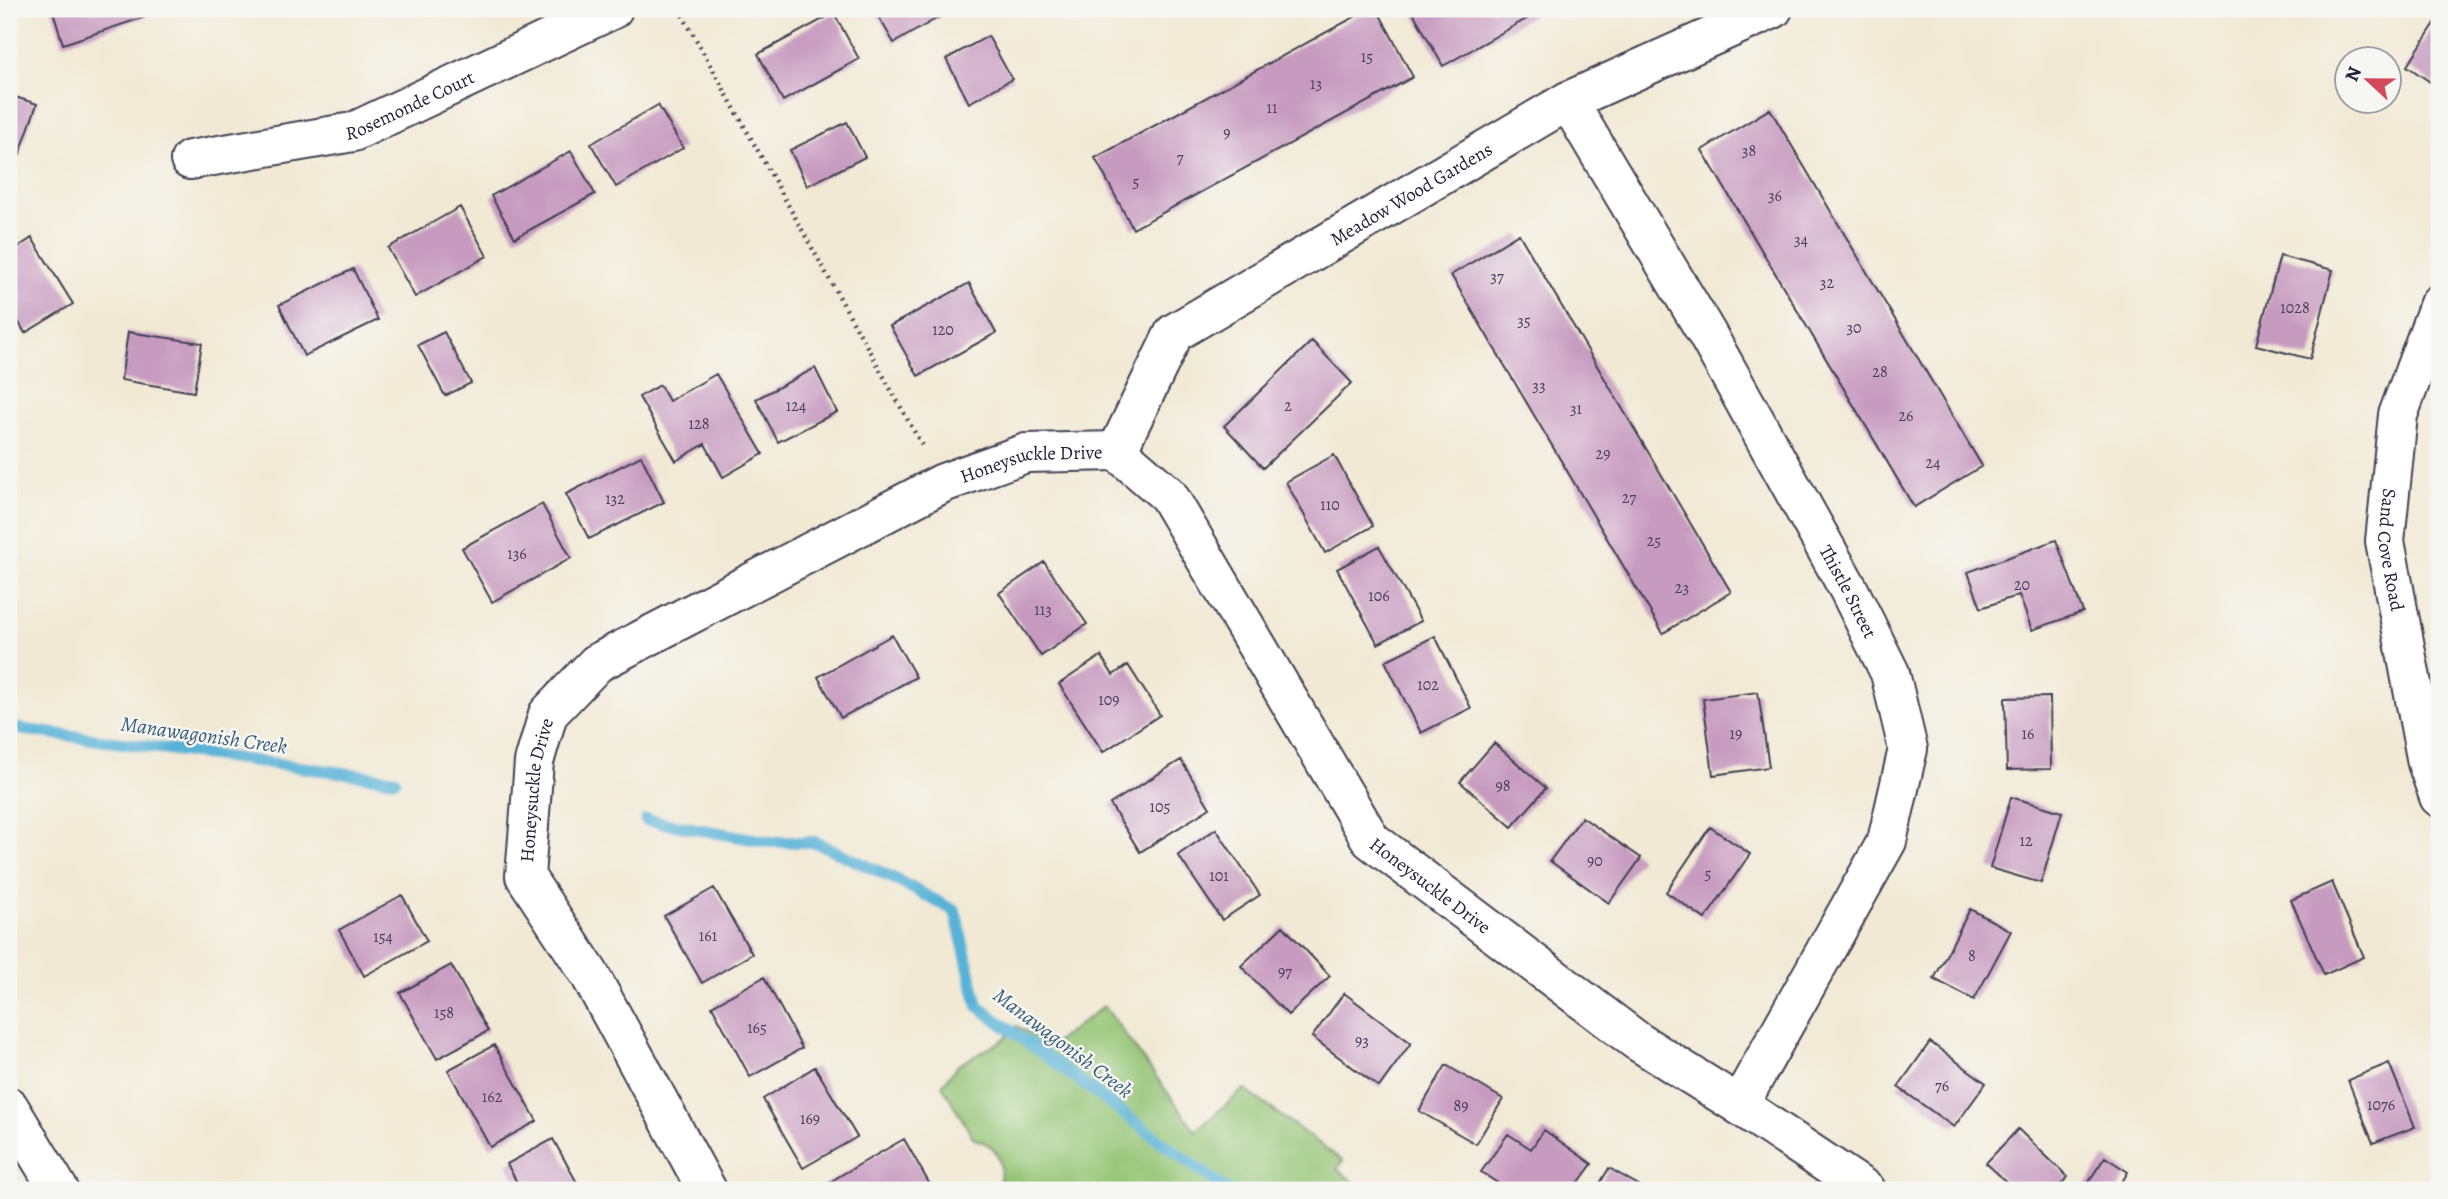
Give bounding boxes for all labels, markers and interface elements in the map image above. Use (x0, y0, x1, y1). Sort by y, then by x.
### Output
house number: 15 (1361, 46, 1373, 68)
north arrow (2332, 46, 2402, 116)
text: N (2339, 63, 2368, 85)
street label: Rosemonde Court (344, 65, 479, 147)
house number: 13 (1310, 73, 1322, 95)
house number: 11 (1267, 97, 1278, 119)
house number: 9 (1223, 122, 1231, 144)
street label: Meadow Wood Gardens (1326, 136, 1497, 252)
house number: 38 (1742, 140, 1756, 162)
house number: 7 (1177, 147, 1184, 169)
house number: 5 (1133, 171, 1140, 193)
house number: 36 (1768, 185, 1782, 207)
house number: 34 (1794, 229, 1808, 251)
house number: 37 (1490, 266, 1504, 288)
house number: 32 (1820, 272, 1835, 294)
house number: 1028 (2280, 297, 2310, 319)
house number: 35 (1517, 310, 1531, 332)
house number: 30 (1846, 317, 1862, 339)
house number: 120 (932, 319, 954, 341)
house number: 28 (1872, 361, 1888, 383)
house number: 33 (1532, 375, 1546, 397)
house number: 124 (786, 395, 806, 417)
house number: 2 (1284, 395, 1292, 417)
house number: 31 (1570, 398, 1583, 420)
house number: 26 (1899, 405, 1914, 427)
house number: 128 (689, 413, 709, 435)
street label: Honeysuckle Drive (957, 439, 1103, 490)
house number: 29 (1596, 443, 1610, 465)
house number: 24 (1926, 452, 1940, 474)
house number: 27 (1622, 487, 1636, 509)
street label: Sand Cove Road (2371, 487, 2410, 614)
house number: 132 (605, 488, 625, 510)
house number: 110 (1320, 494, 1340, 516)
house number: 25 (1647, 530, 1661, 552)
street label: Thistle Street (1813, 541, 1883, 643)
house number: 136 (507, 543, 527, 565)
house number: 20 (2014, 574, 2030, 596)
house number: 23 (1675, 577, 1689, 599)
house number: 106 (1368, 585, 1390, 607)
house number: 113 (1034, 599, 1052, 621)
house number: 102 (1417, 674, 1439, 696)
house number: 109 (1098, 689, 1120, 711)
water label: Manawagonish Creek (119, 709, 289, 761)
street label: Honeysuckle Drive (514, 715, 560, 863)
house number: 19 (1730, 723, 1742, 745)
house number: 16 (2022, 723, 2034, 745)
house number: 98 (1495, 775, 1511, 797)
house number: 105 (1150, 796, 1171, 818)
house number: 12 (2019, 830, 2033, 852)
street label: Honeysuckle Drive (1364, 832, 1496, 940)
house number: 90 (1587, 850, 1603, 872)
house number: 5 (1705, 863, 1712, 885)
house number: 101 (1209, 865, 1229, 887)
house number: 161 (699, 925, 718, 947)
house number: 154 (373, 926, 393, 948)
house number: 8 (1968, 945, 1976, 967)
house number: 97 (1278, 961, 1292, 983)
water label: Manawagonish Creek (988, 981, 1138, 1105)
house number: 158 (434, 1002, 454, 1024)
house number: 165 (747, 1017, 767, 1039)
house number: 93 (1355, 1030, 1369, 1052)
house number: 76 (1935, 1075, 1949, 1097)
house number: 162 (482, 1086, 503, 1108)
house number: 1076 (2367, 1094, 2395, 1116)
house number: 89 (1453, 1095, 1469, 1117)
house number: 169 (800, 1108, 820, 1130)

